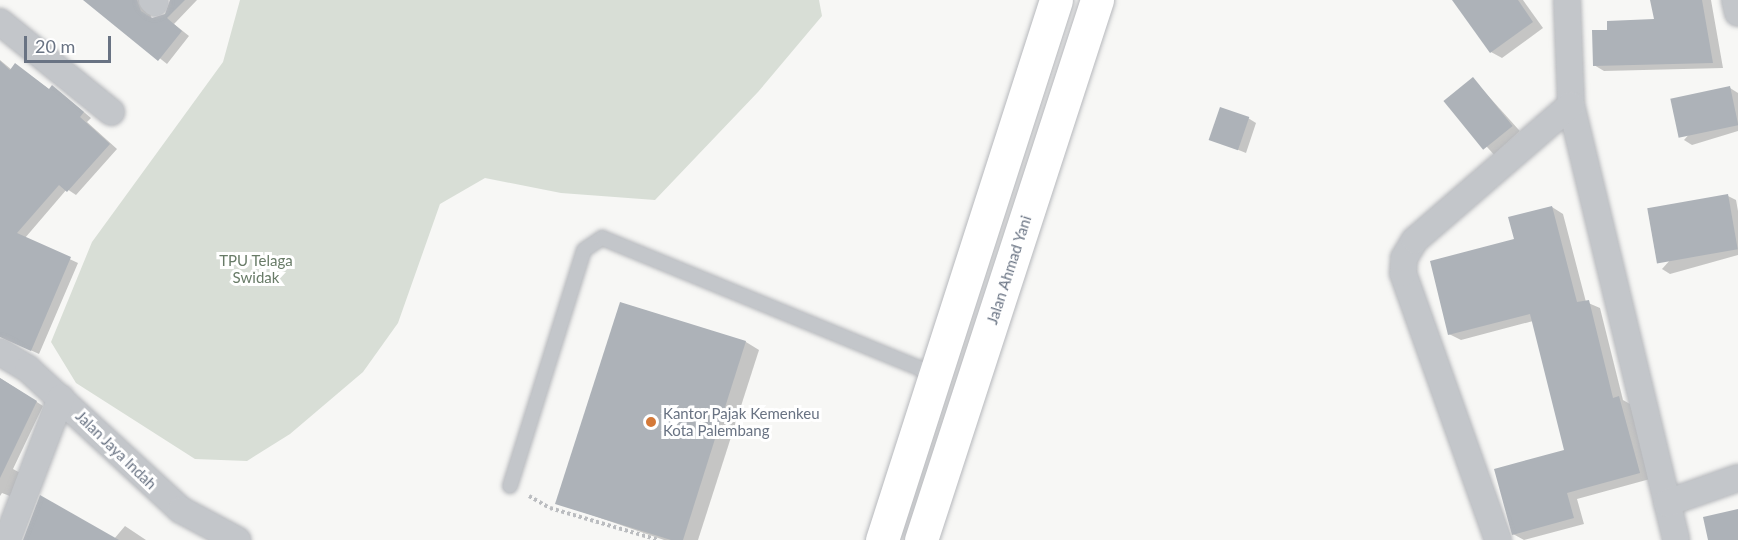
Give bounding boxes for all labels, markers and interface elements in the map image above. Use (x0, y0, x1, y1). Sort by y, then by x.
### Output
scale bar (27, 24, 114, 62)
text: 20 m (35, 35, 75, 57)
street label: Jalan Ahmad Yani (983, 213, 1035, 327)
park label: TPU Telaga Swidak (219, 251, 293, 286)
place label: Kantor Pajak Kemenkeu Kota Palembang (663, 404, 820, 439)
street label: Jalan Jaya Indah (72, 407, 160, 493)
marker: Kantor Pajak Kemenkeu Kota Palembang (644, 415, 658, 429)

